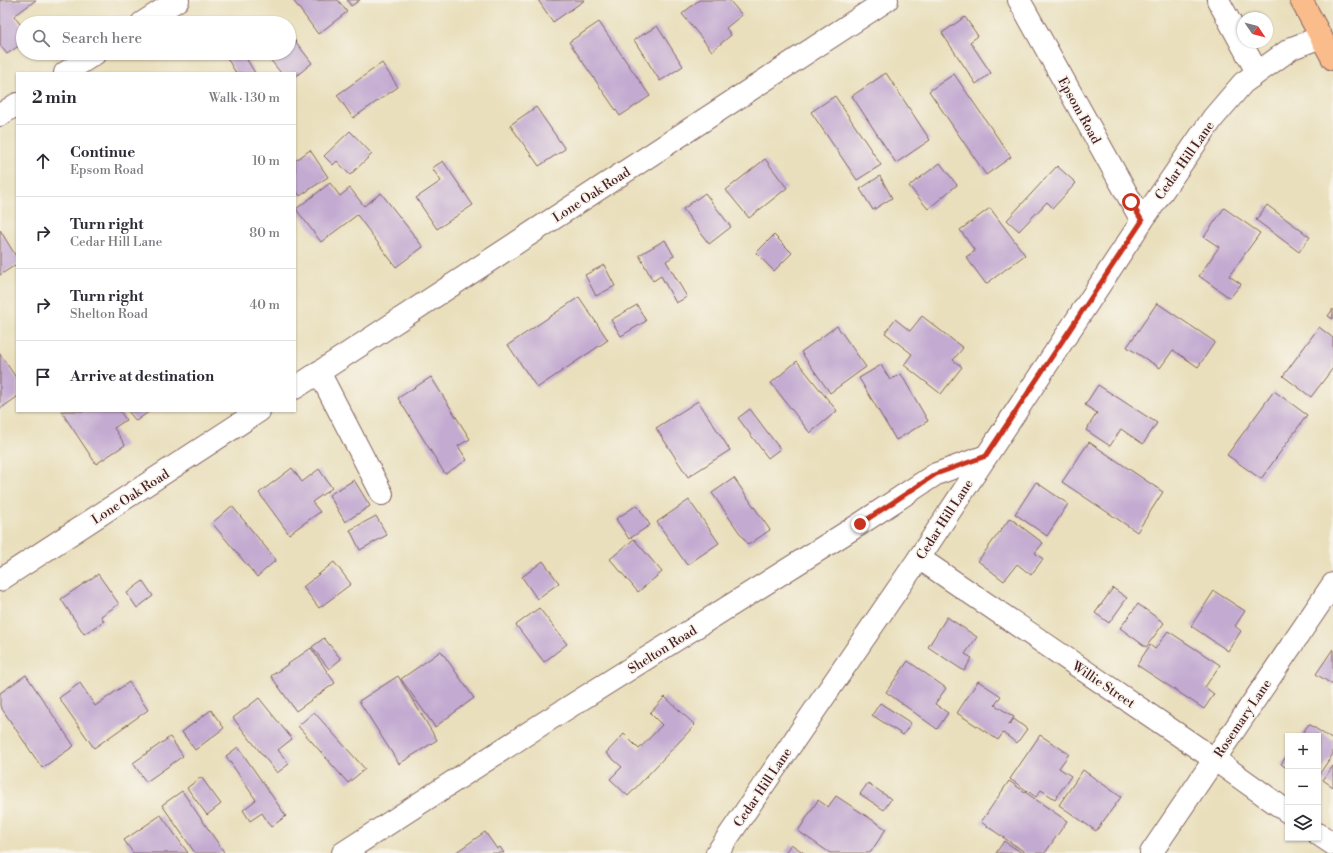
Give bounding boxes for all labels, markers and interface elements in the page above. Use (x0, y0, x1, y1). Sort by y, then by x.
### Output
north arrow (1237, 12, 1273, 48)
search box (16, 16, 296, 60)
icon: search (30, 27, 52, 49)
text: Search here (62, 29, 142, 48)
street label: Epsom Road (1054, 74, 1104, 147)
text: 2 min (32, 87, 77, 109)
text: Walk · 130 m (209, 90, 280, 106)
street label: Cedar Hill Lane (1152, 118, 1218, 203)
text: Continue (70, 143, 135, 162)
icon: ahead (32, 150, 54, 172)
text: 10 m (252, 153, 280, 169)
text: Epsom Road (70, 162, 144, 178)
street label: Lone Oak Road (550, 163, 634, 226)
route start (1122, 193, 1140, 211)
text: Turn right (70, 215, 144, 234)
icon: right (32, 222, 54, 244)
text: 80 m (249, 225, 280, 241)
text: Cedar Hill Lane (70, 234, 162, 250)
text: Turn right (70, 287, 144, 306)
icon: right (32, 294, 54, 316)
text: 40 m (250, 297, 280, 313)
text: Shelton Road (70, 306, 148, 322)
icon: arrive (32, 366, 54, 388)
text: Arrive at destination (70, 367, 214, 386)
street label: Lone Oak Road (89, 465, 173, 528)
street label: Cedar Hill Lane (913, 476, 977, 563)
route end (851, 515, 869, 533)
street label: Shelton Road (625, 622, 700, 677)
street label: Willie Street (1068, 657, 1138, 712)
street label: Rosemary Lane (1211, 676, 1275, 761)
map controls (1285, 733, 1321, 841)
button: + (1285, 733, 1321, 769)
street label: Cedar Hill Lane (730, 744, 796, 830)
button: − (1285, 769, 1321, 805)
button: layers (1285, 805, 1321, 841)

